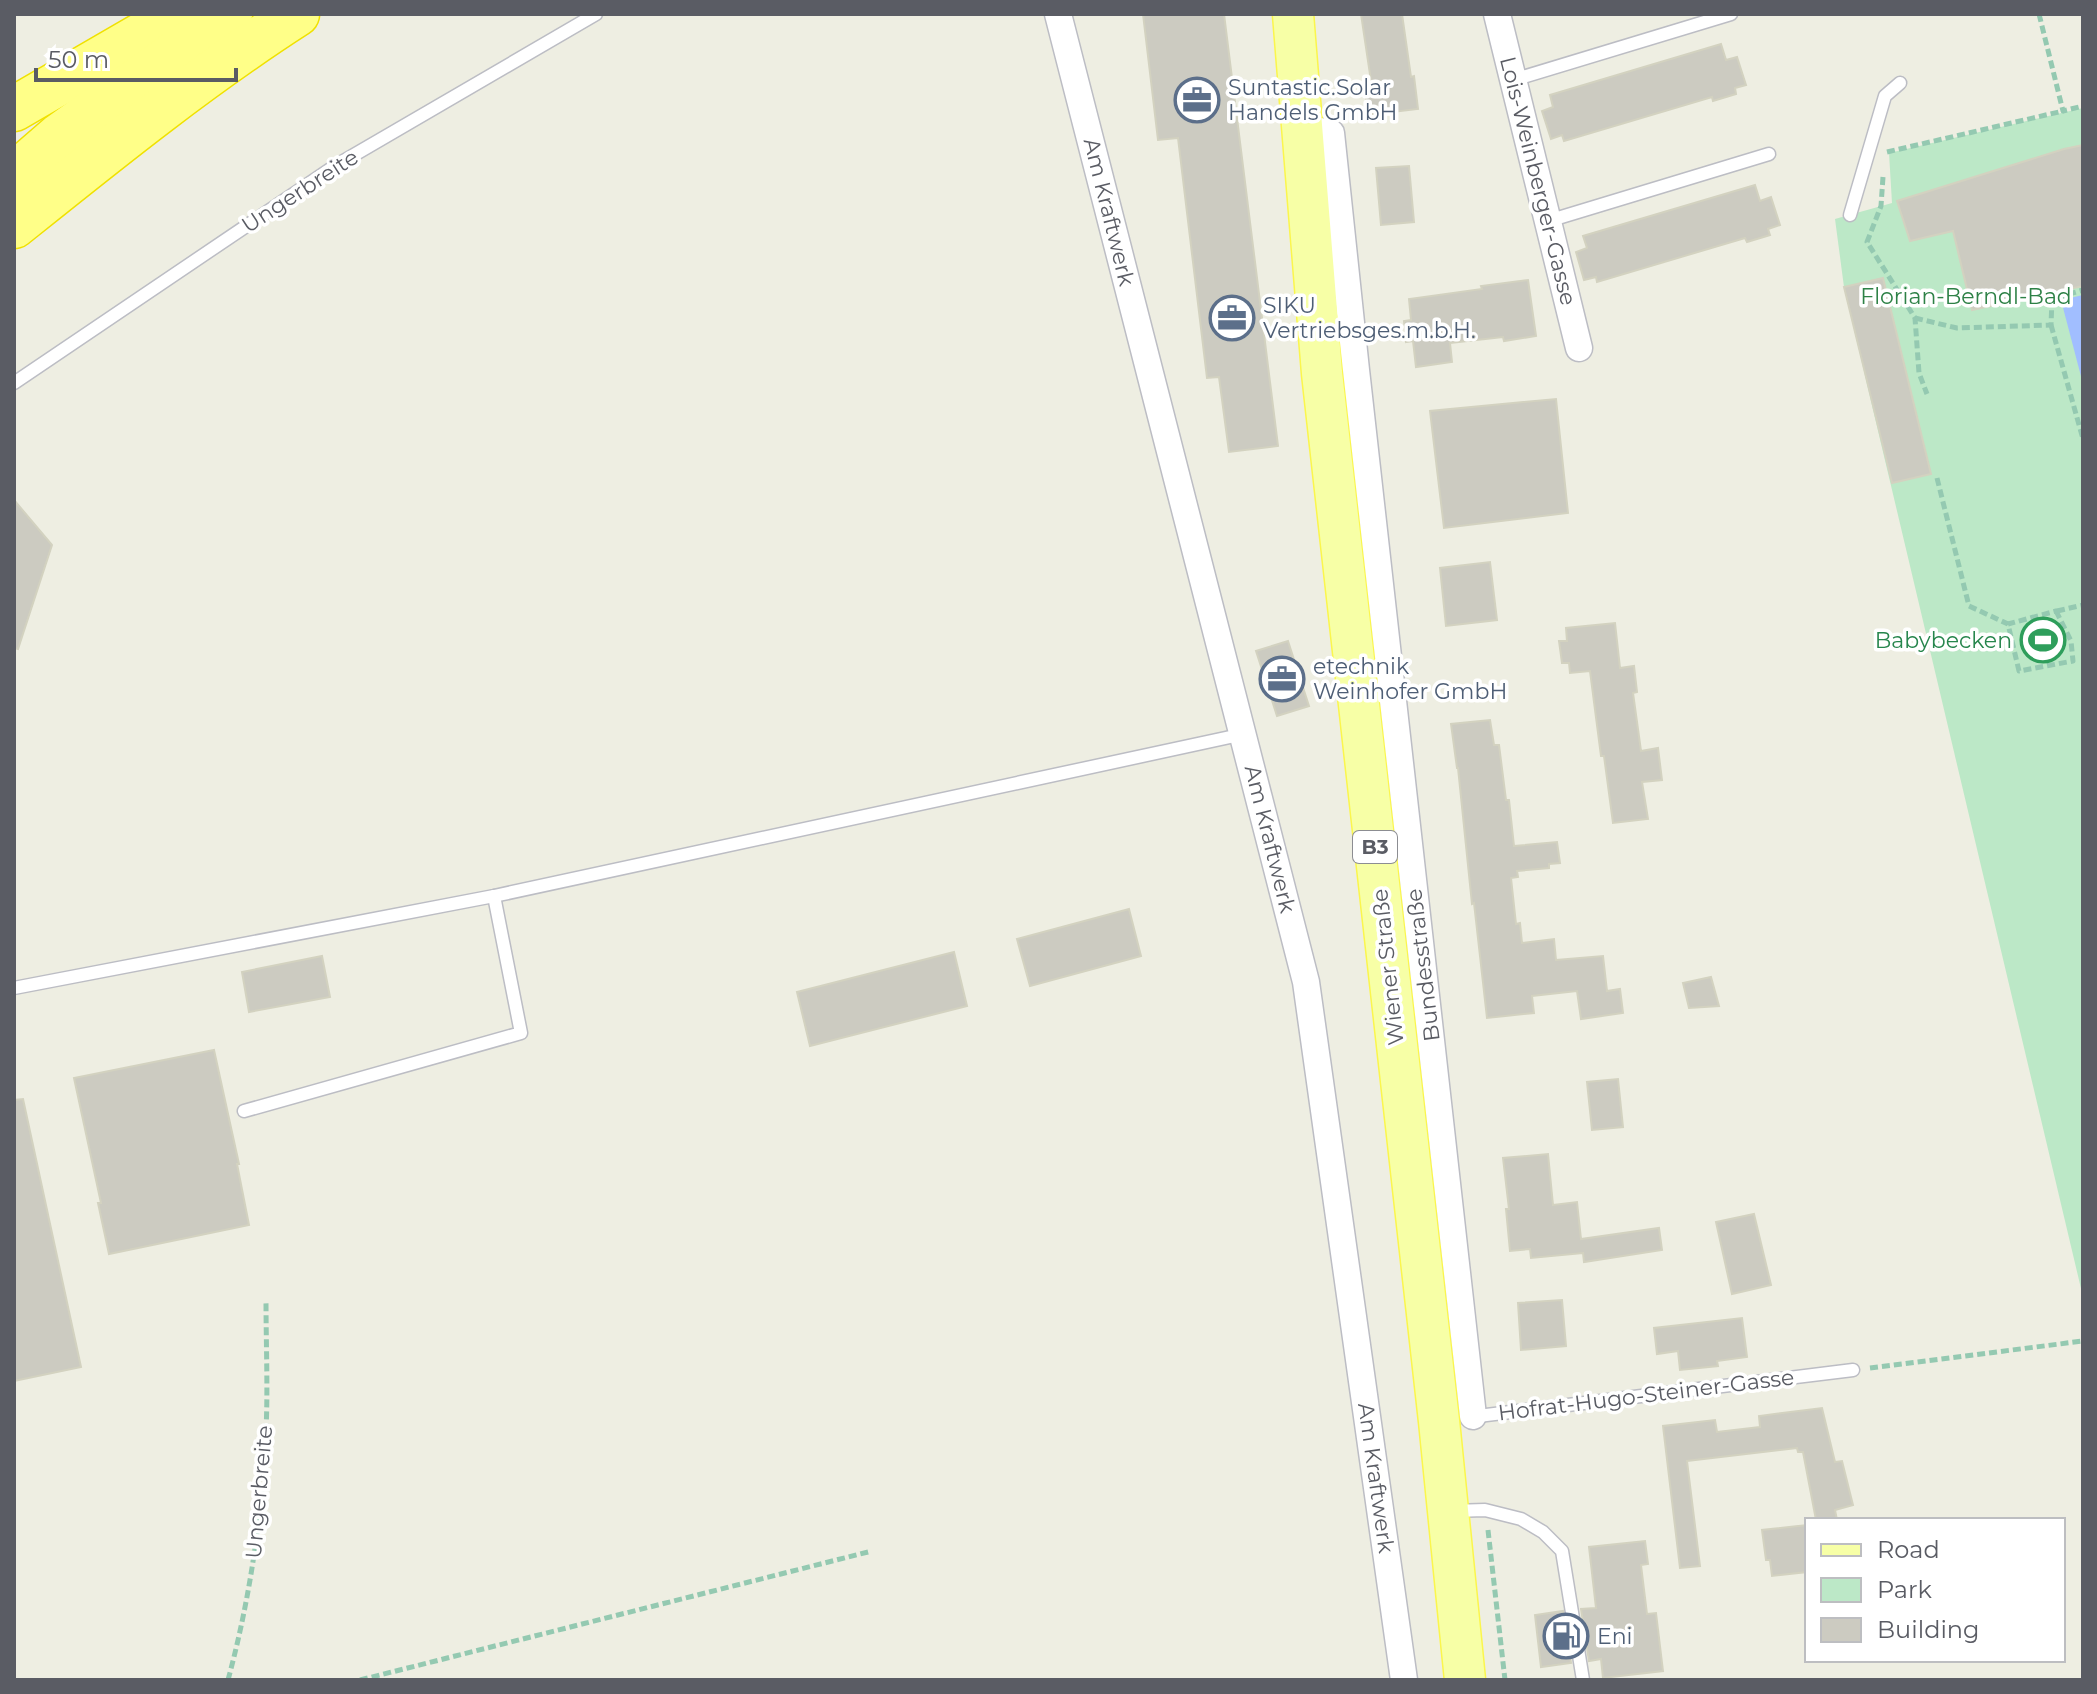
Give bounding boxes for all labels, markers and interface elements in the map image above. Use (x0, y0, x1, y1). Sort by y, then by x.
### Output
scale bar (36, 32, 236, 82)
text: 50 m (48, 45, 109, 74)
street label: Lois-Weinberger-Gasse (1494, 54, 1582, 308)
place label: Suntastic.Solar Handels GmbH (1228, 74, 1398, 126)
office icon: Suntastic.Solar Handels GmbH (1173, 76, 1221, 124)
street label: Am Kraftwerk (1078, 135, 1141, 290)
street label: Ungerbreite (237, 143, 363, 239)
park label: Florian-Berndl-Bad (1860, 283, 2072, 310)
place label: SIKU Vertriebsges.m.b.H. (1263, 292, 1476, 344)
office icon: SIKU Vertriebsges.m.b.H. (1208, 294, 1256, 342)
sports icon: Babybecken (2019, 616, 2067, 664)
place label: Babybecken (1875, 627, 2012, 654)
place label: etechnik Weinhofer GmbH (1313, 653, 1507, 705)
office icon: etechnik Weinhofer GmbH (1258, 655, 1306, 703)
street label: Am Kraftwerk (1239, 762, 1302, 917)
road number: B3 (1353, 831, 1397, 863)
street label: Wiener Straße (1366, 887, 1410, 1047)
street label: Bundesstraße (1400, 887, 1446, 1043)
street label: Hofrat-Hugo-Steiner-Gasse (1496, 1363, 1796, 1427)
street label: Am Kraftwerk (1352, 1401, 1400, 1556)
street label: Ungerbreite (240, 1424, 278, 1560)
legend (1805, 1518, 2065, 1662)
text: Road (1877, 1535, 1940, 1564)
text: Park (1877, 1575, 1932, 1604)
fuel station icon: Eni (1542, 1612, 1590, 1660)
text: Building (1877, 1615, 1980, 1644)
place label: Eni (1597, 1623, 1633, 1650)

